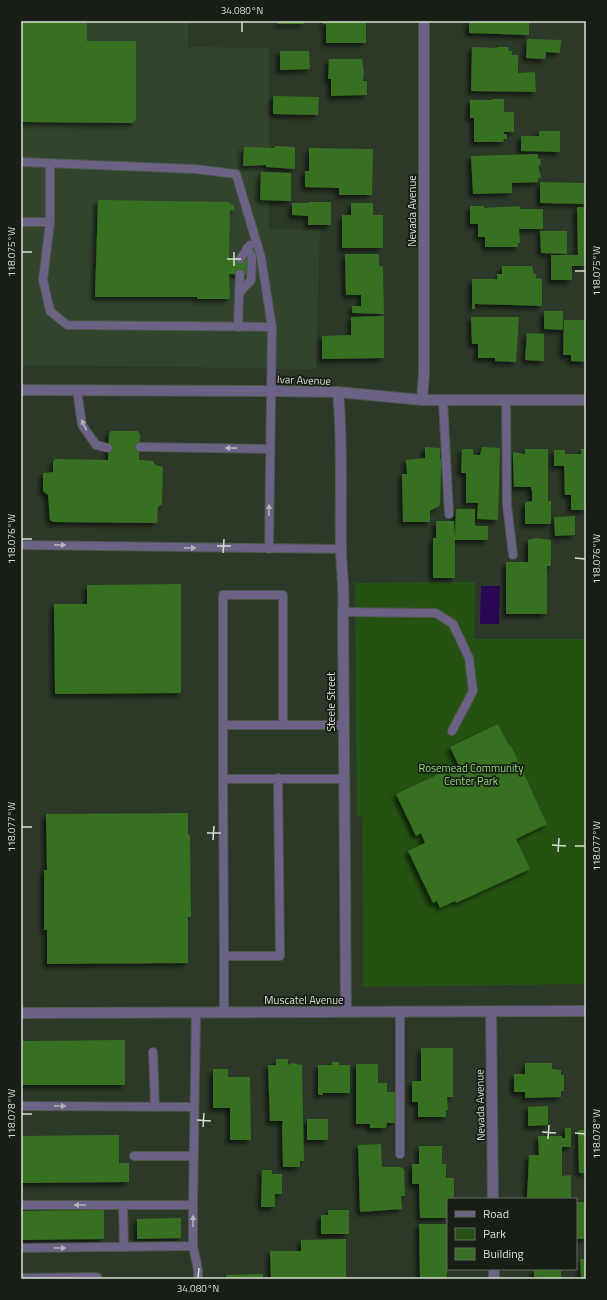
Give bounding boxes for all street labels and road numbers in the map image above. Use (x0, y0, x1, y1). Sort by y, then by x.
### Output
street label: Nevada Avenue (404, 175, 420, 247)
street label: Ivar Avenue (277, 371, 332, 389)
street label: Steele Street (323, 672, 339, 732)
street label: Muscatel Avenue (264, 992, 344, 1008)
street label: Nevada Avenue (471, 1069, 489, 1141)

